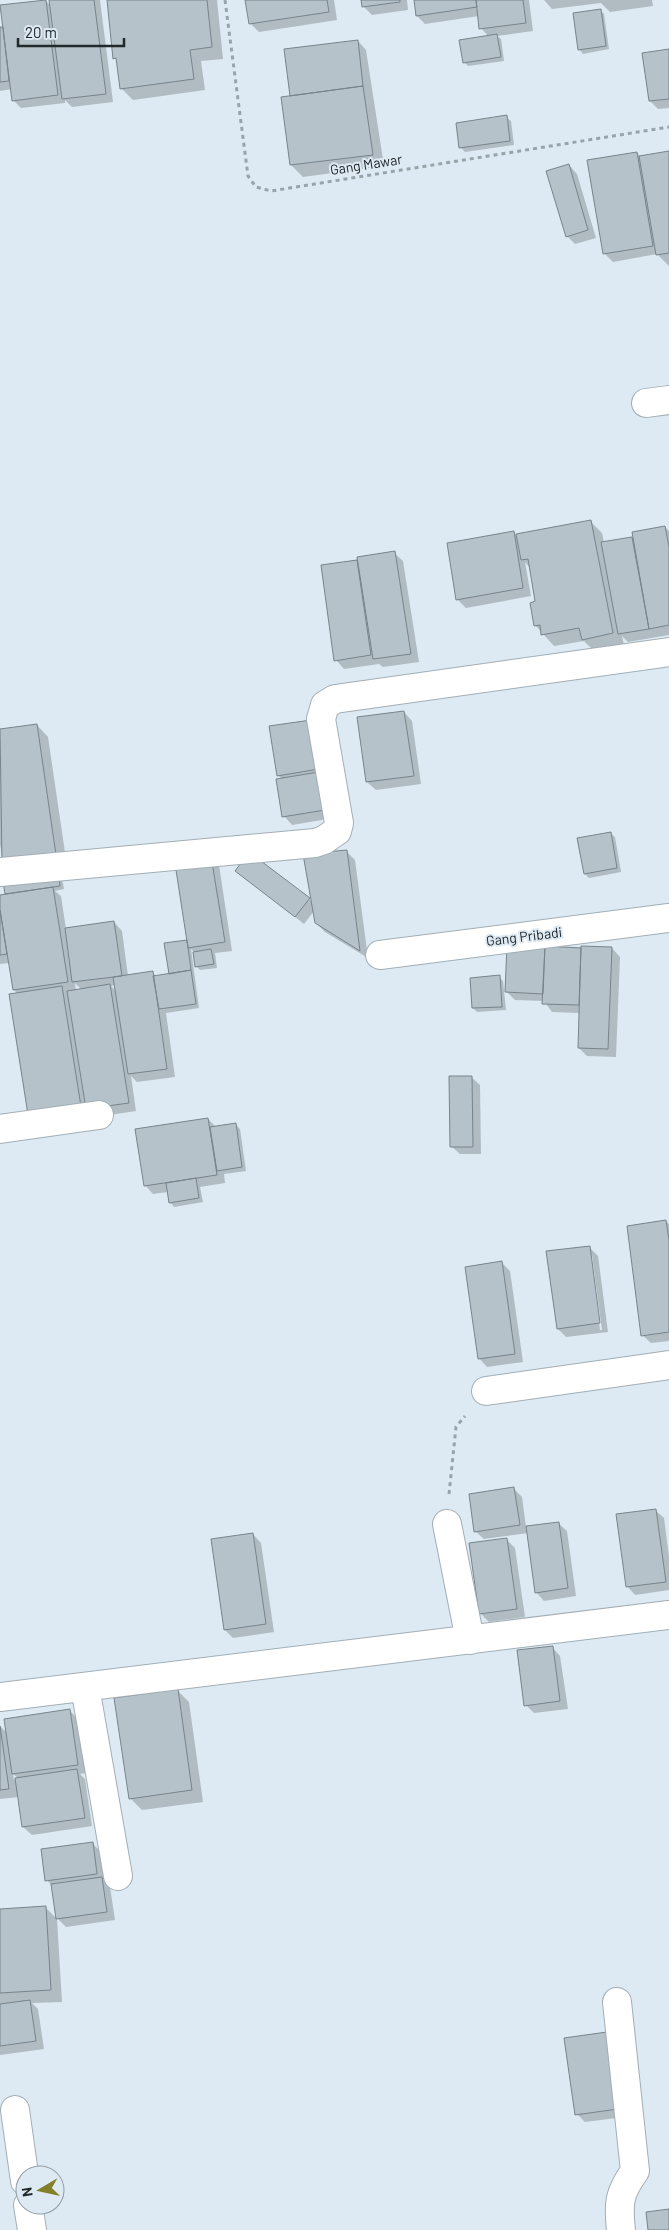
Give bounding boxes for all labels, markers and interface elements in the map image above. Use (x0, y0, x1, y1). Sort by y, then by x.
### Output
scale bar (18, 15, 124, 47)
text: 20 m (25, 23, 57, 41)
street label: Gang Mawar (329, 150, 403, 178)
street label: Gang Pribadi (485, 923, 563, 949)
north arrow (15, 2165, 65, 2215)
text: N (18, 2186, 36, 2198)

